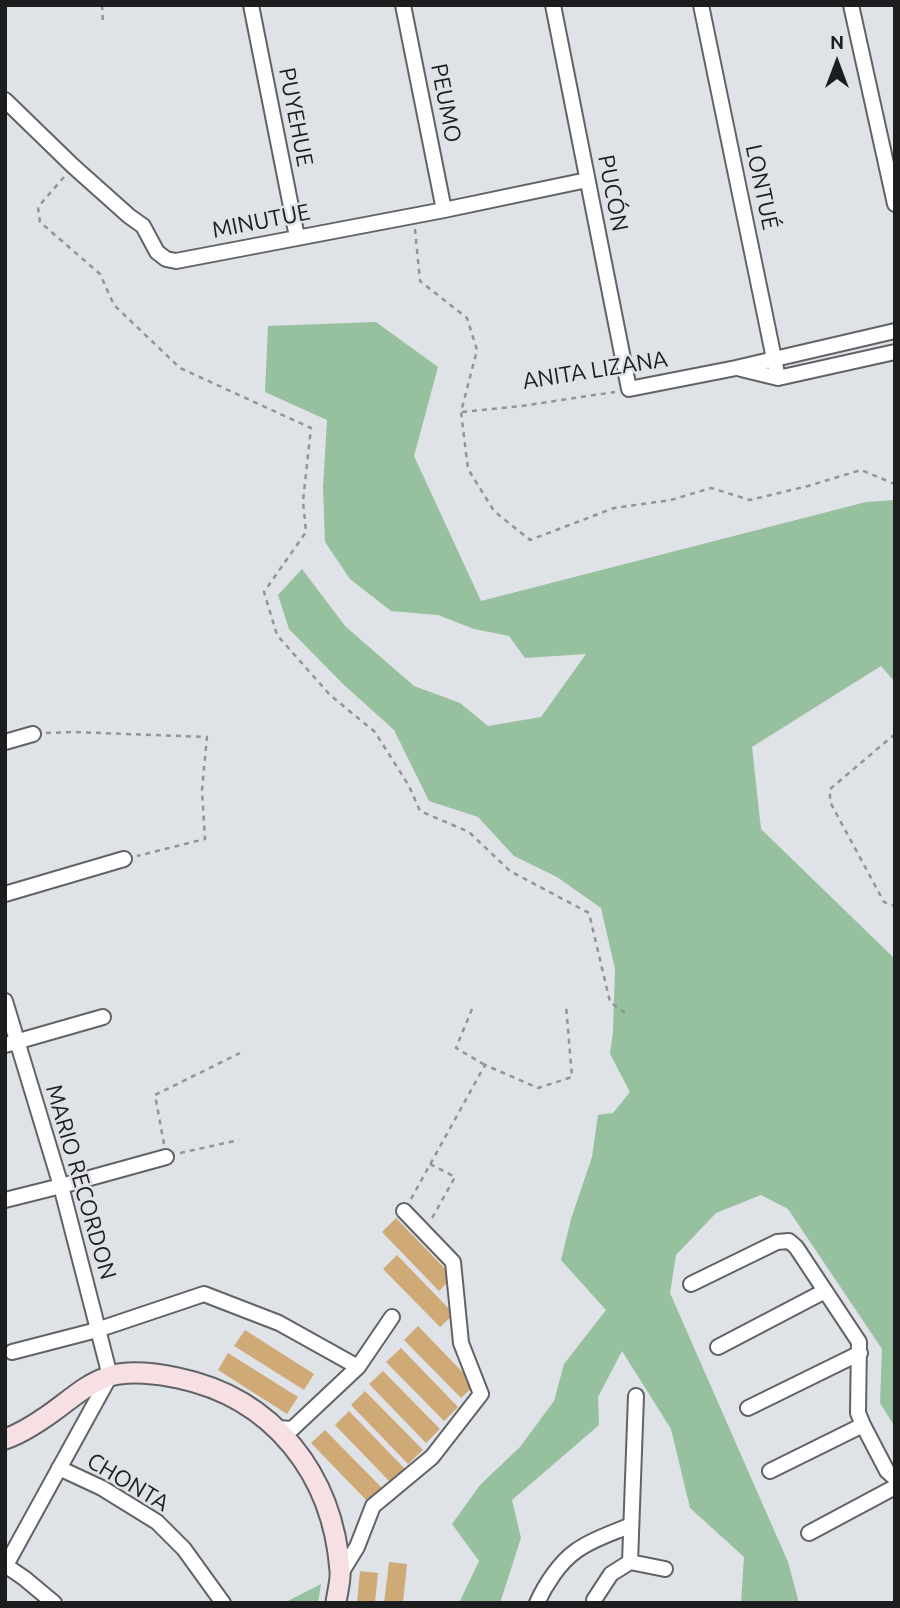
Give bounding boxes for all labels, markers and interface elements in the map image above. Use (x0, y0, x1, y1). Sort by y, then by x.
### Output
north arrow (802, 28, 872, 98)
text: N (830, 31, 844, 53)
street label: PEUMO (425, 61, 467, 145)
street label: PUYEHUE (273, 65, 319, 169)
street label: LONTUÉ (739, 142, 785, 232)
street label: PUCÓN (592, 152, 634, 234)
street label: MINUTUE (210, 198, 312, 244)
street label: ANITA LIZANA (521, 345, 669, 395)
street label: MARIO RECORDON (40, 1081, 122, 1283)
street label: CHONTA (82, 1447, 174, 1517)

